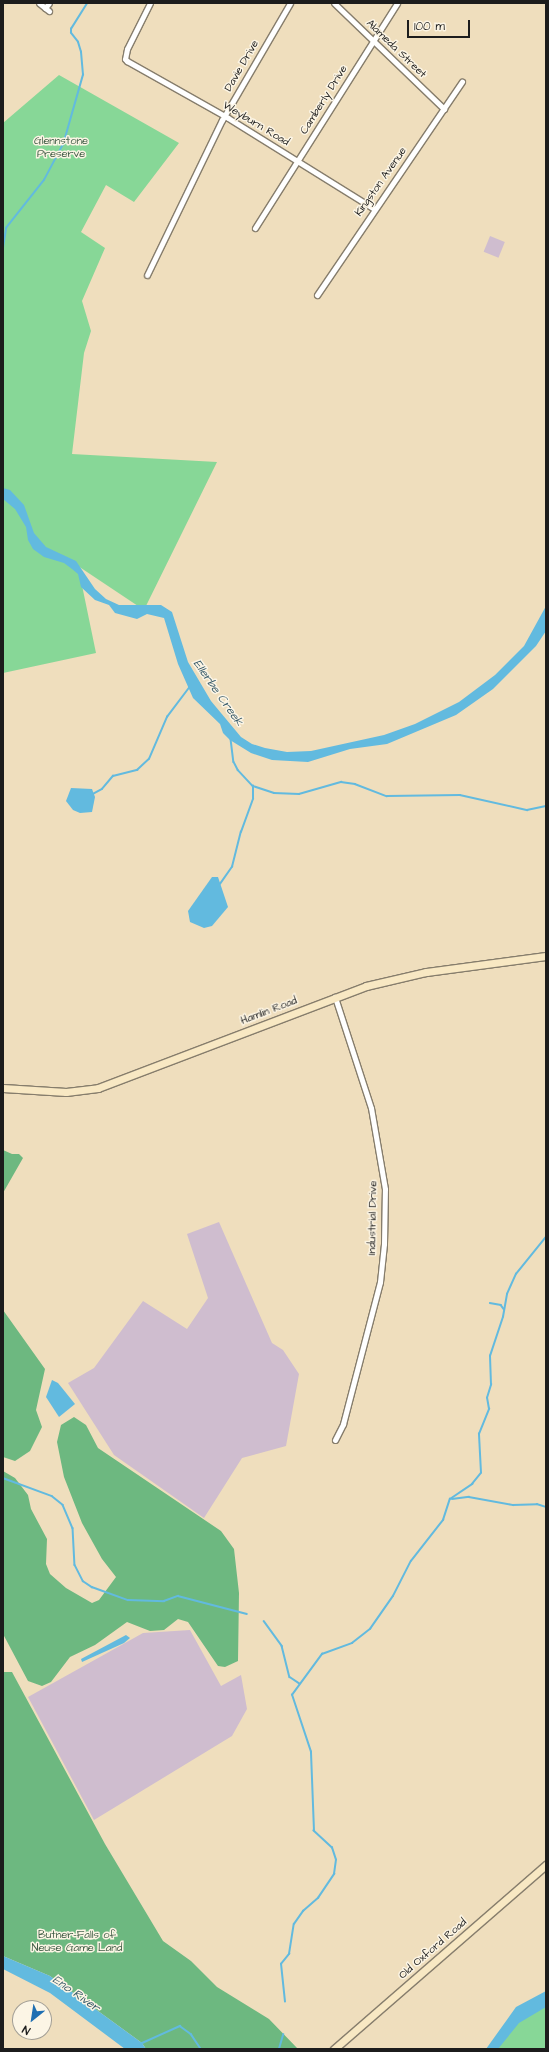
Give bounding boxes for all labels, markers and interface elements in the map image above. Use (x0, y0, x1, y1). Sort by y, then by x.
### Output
scale bar (409, 12, 472, 38)
street label: Alameda Street (363, 17, 429, 81)
text: 100 m (414, 18, 445, 35)
street label: Davie Drive (222, 38, 262, 94)
street label: Camberly Drive (298, 63, 350, 137)
street label: Weyburn Road (220, 99, 292, 149)
park label: Glennstone Preserve (34, 135, 88, 161)
street label: Kingston Avenue (352, 145, 410, 219)
water label: Ellerbe Creek (190, 657, 246, 729)
street label: Hamlin Road (239, 994, 299, 1028)
street label: Industrial Drive (366, 1181, 380, 1255)
street label: Old Oxford Road (396, 1916, 470, 1982)
park label: Butner-Falls of Neuse Game Land (32, 1929, 122, 1955)
water label: Eno River (50, 1973, 102, 2015)
north arrow (12, 2000, 52, 2040)
text: N (20, 2022, 33, 2038)

